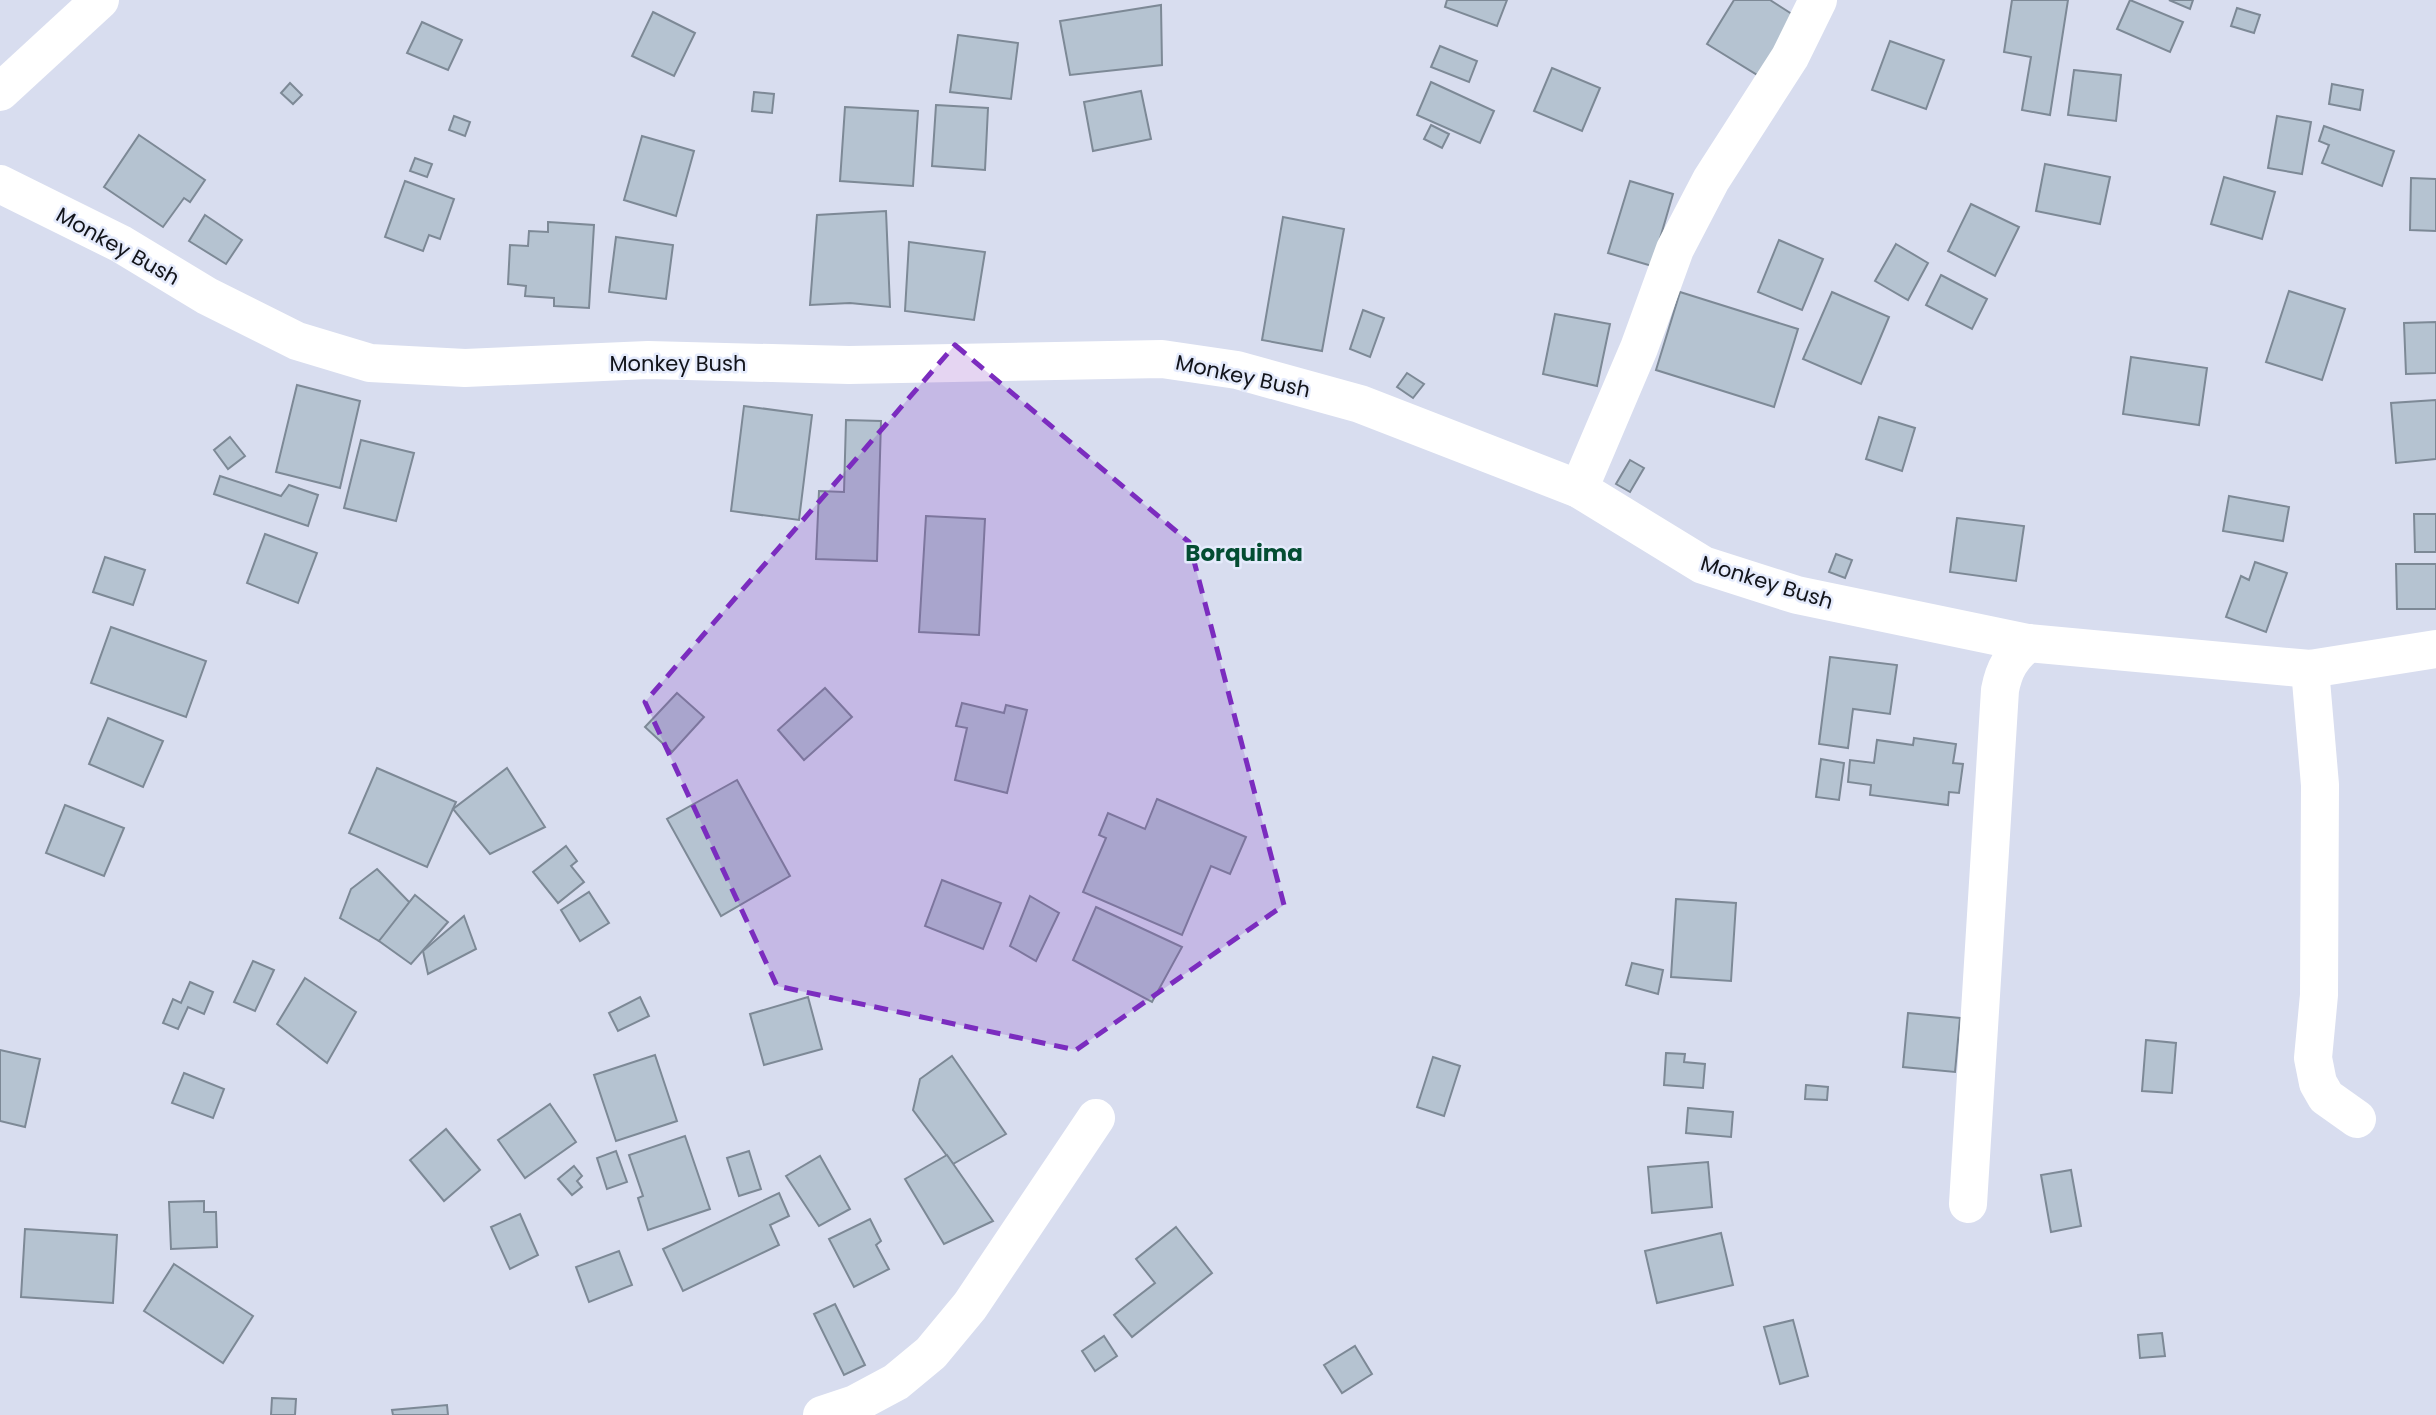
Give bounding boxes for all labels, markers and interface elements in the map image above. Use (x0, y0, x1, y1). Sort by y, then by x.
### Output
street label: Monkey Bush (51, 200, 185, 292)
street label: Monkey Bush (1173, 348, 1313, 404)
street label: Monkey Bush (610, 349, 746, 378)
district label: Borquima (1185, 537, 1303, 569)
street label: Monkey Bush (1697, 548, 1837, 616)

